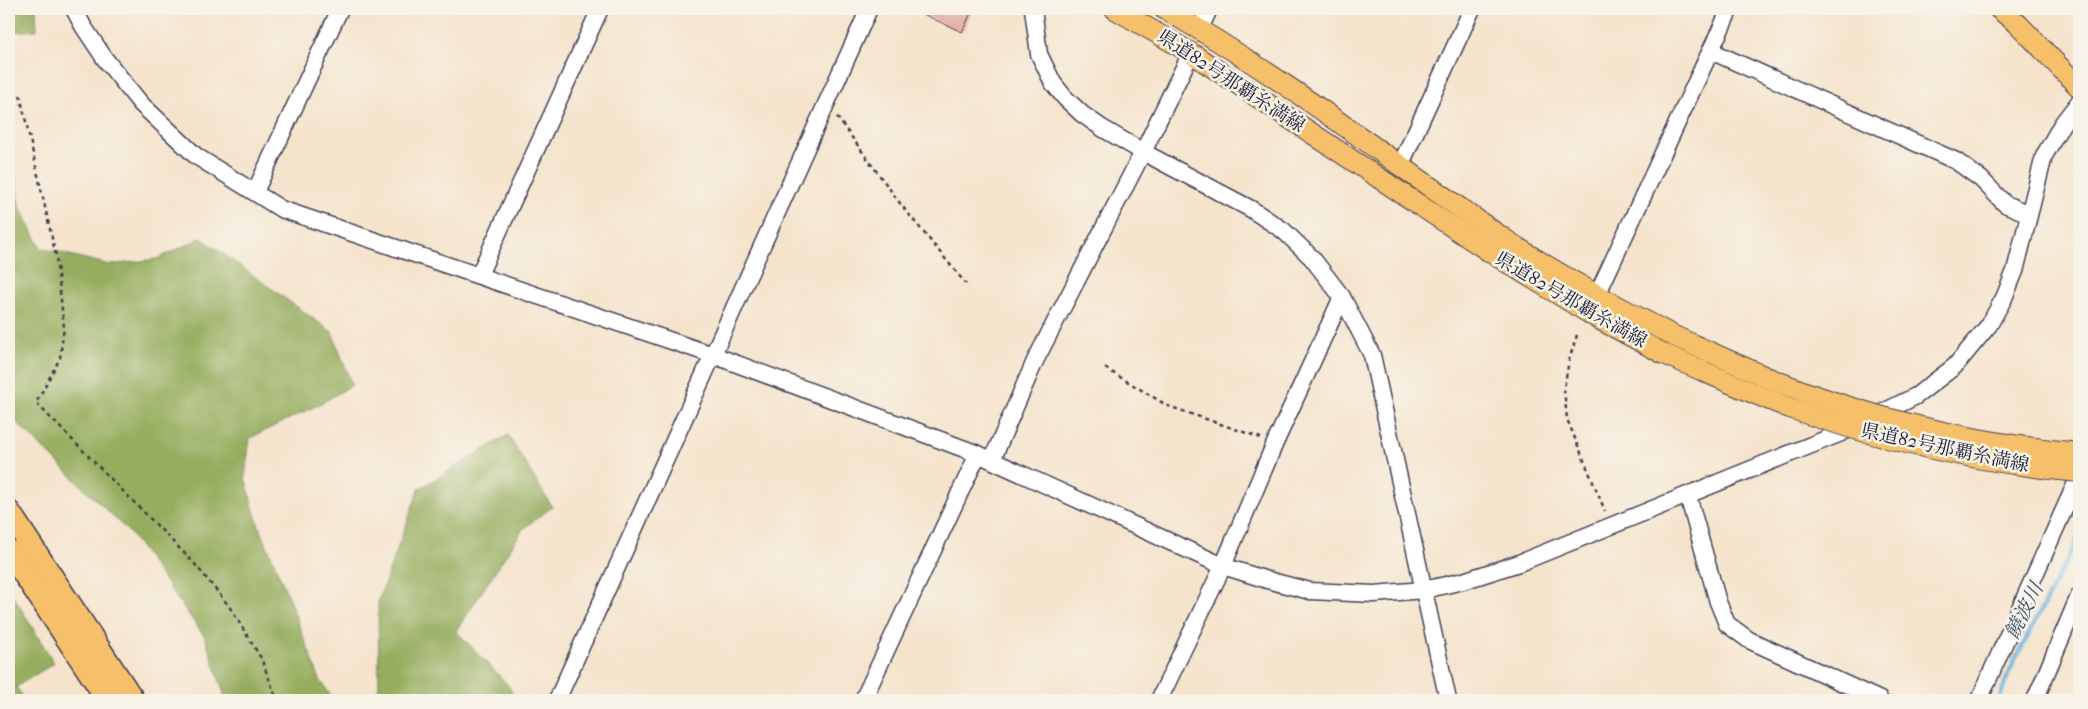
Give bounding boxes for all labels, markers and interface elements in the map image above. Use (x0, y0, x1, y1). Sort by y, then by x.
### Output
street label: 県道82号那覇糸満線 (1153, 25, 1309, 137)
street label: 県道82号那覇糸満線 (1491, 248, 1651, 352)
street label: 県道82号那覇糸満線 (1859, 419, 2031, 477)
water label: 饒波川 (2000, 577, 2049, 643)

